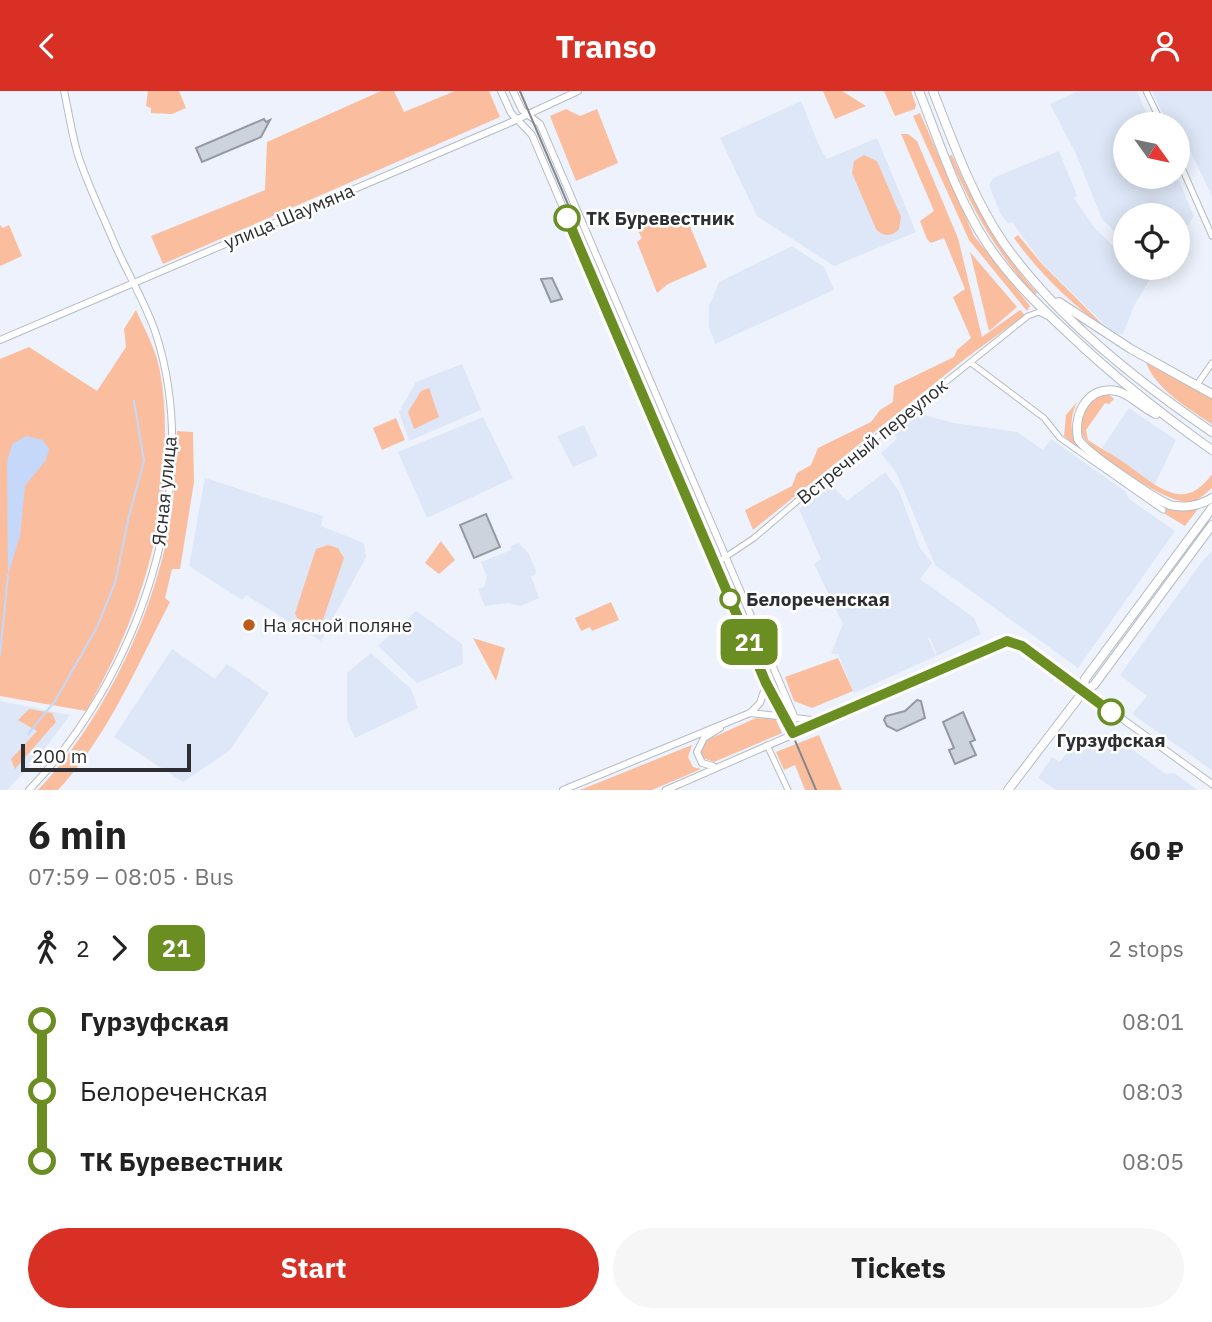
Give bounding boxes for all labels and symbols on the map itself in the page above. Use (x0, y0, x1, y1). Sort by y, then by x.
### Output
north arrow (1113, 112, 1190, 189)
street label: улица Шаумяна (220, 178, 358, 254)
marker: ТК Буревестник (554, 205, 580, 231)
place label: ТК Буревестник (586, 206, 735, 230)
street label: Встречный переулок (792, 373, 952, 509)
street label: Ясная улица (146, 435, 182, 547)
place label: Белореченская (746, 587, 890, 611)
marker: Белореченская (720, 589, 740, 609)
place label: На ясной поляне (263, 613, 412, 637)
marker: На ясной поляне (241, 617, 257, 633)
line badge: 21 (718, 619, 780, 665)
marker: Гурзуфская (1098, 699, 1124, 725)
place label: Гурзуфская (1056, 728, 1166, 752)
scale bar (21, 741, 191, 773)

